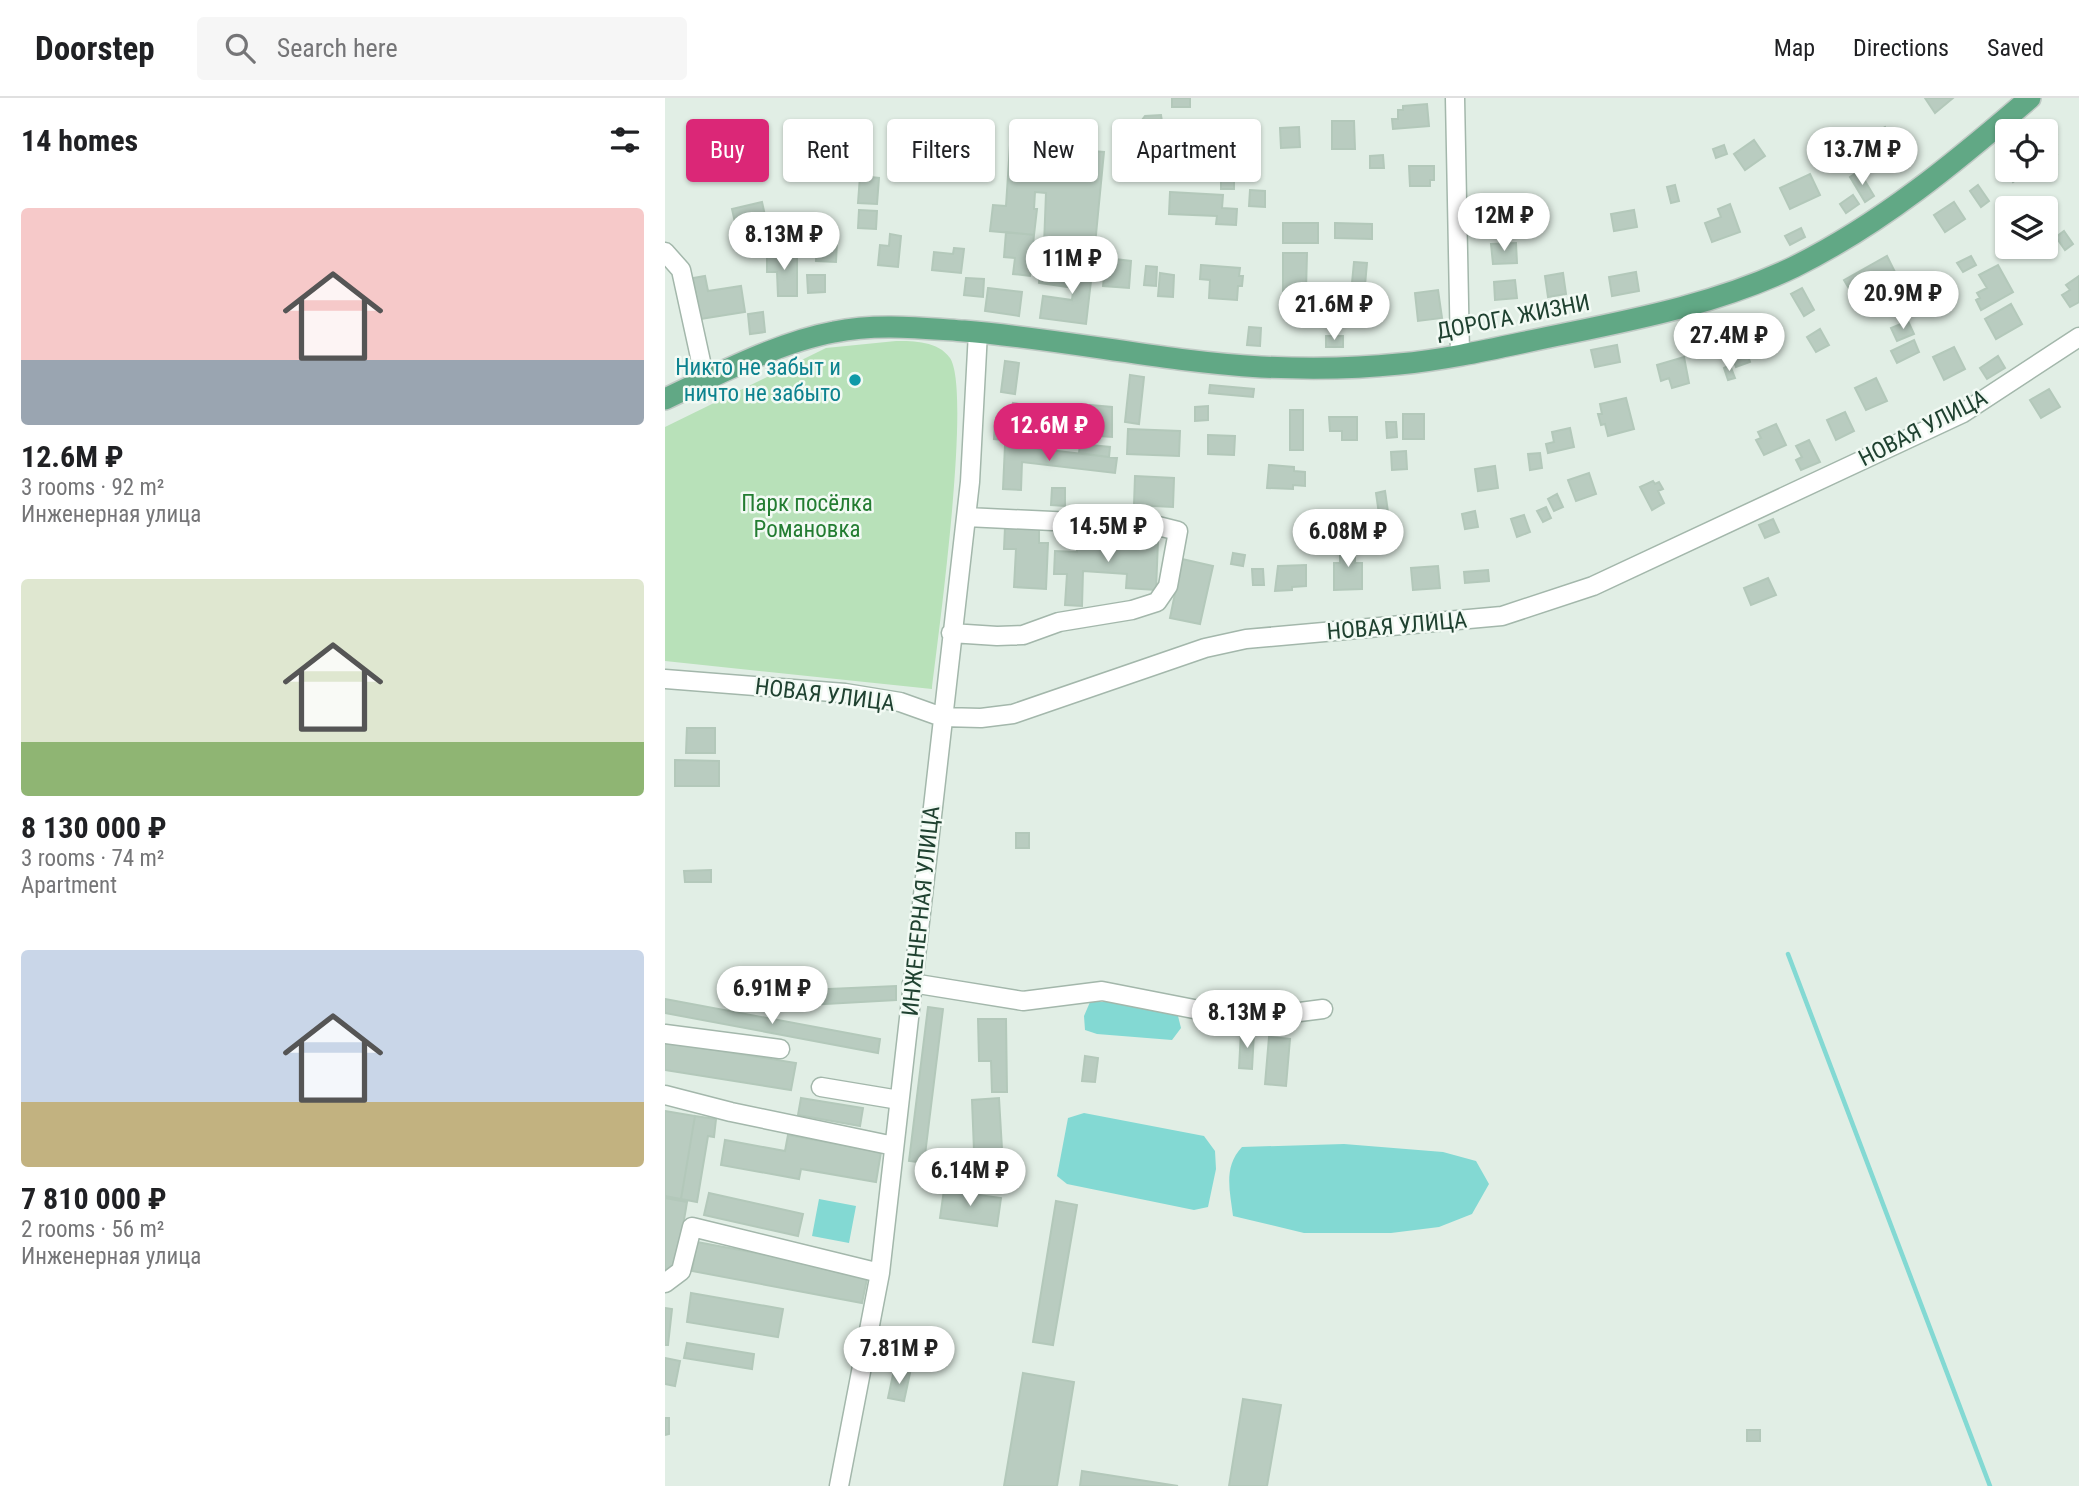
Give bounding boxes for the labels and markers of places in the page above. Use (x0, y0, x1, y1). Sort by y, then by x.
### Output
pin: 13.7M ₽ (1797, 127, 1927, 187)
pin: 12M ₽ (1455, 194, 1553, 253)
pin: 8.13M ₽ (719, 212, 849, 272)
pin: 11M ₽ (1023, 236, 1121, 296)
pin: 20.9M ₽ (1838, 272, 1968, 331)
pin: 21.6M ₽ (1269, 282, 1399, 342)
pin: 27.4M ₽ (1664, 314, 1794, 373)
place label: Никто не забыт и ничто не забыто (675, 354, 841, 407)
marker: Никто не забыт и ничто не забыто (847, 372, 863, 388)
pin: 12.6M ₽ (984, 404, 1114, 463)
pin: 14.5M ₽ (1043, 504, 1173, 564)
pin: 6.08M ₽ (1283, 510, 1413, 569)
pin: 6.91M ₽ (707, 967, 837, 1026)
pin: 8.13M ₽ (1182, 990, 1312, 1050)
pin: 6.14M ₽ (905, 1148, 1035, 1208)
pin: 7.81M ₽ (834, 1326, 964, 1386)

